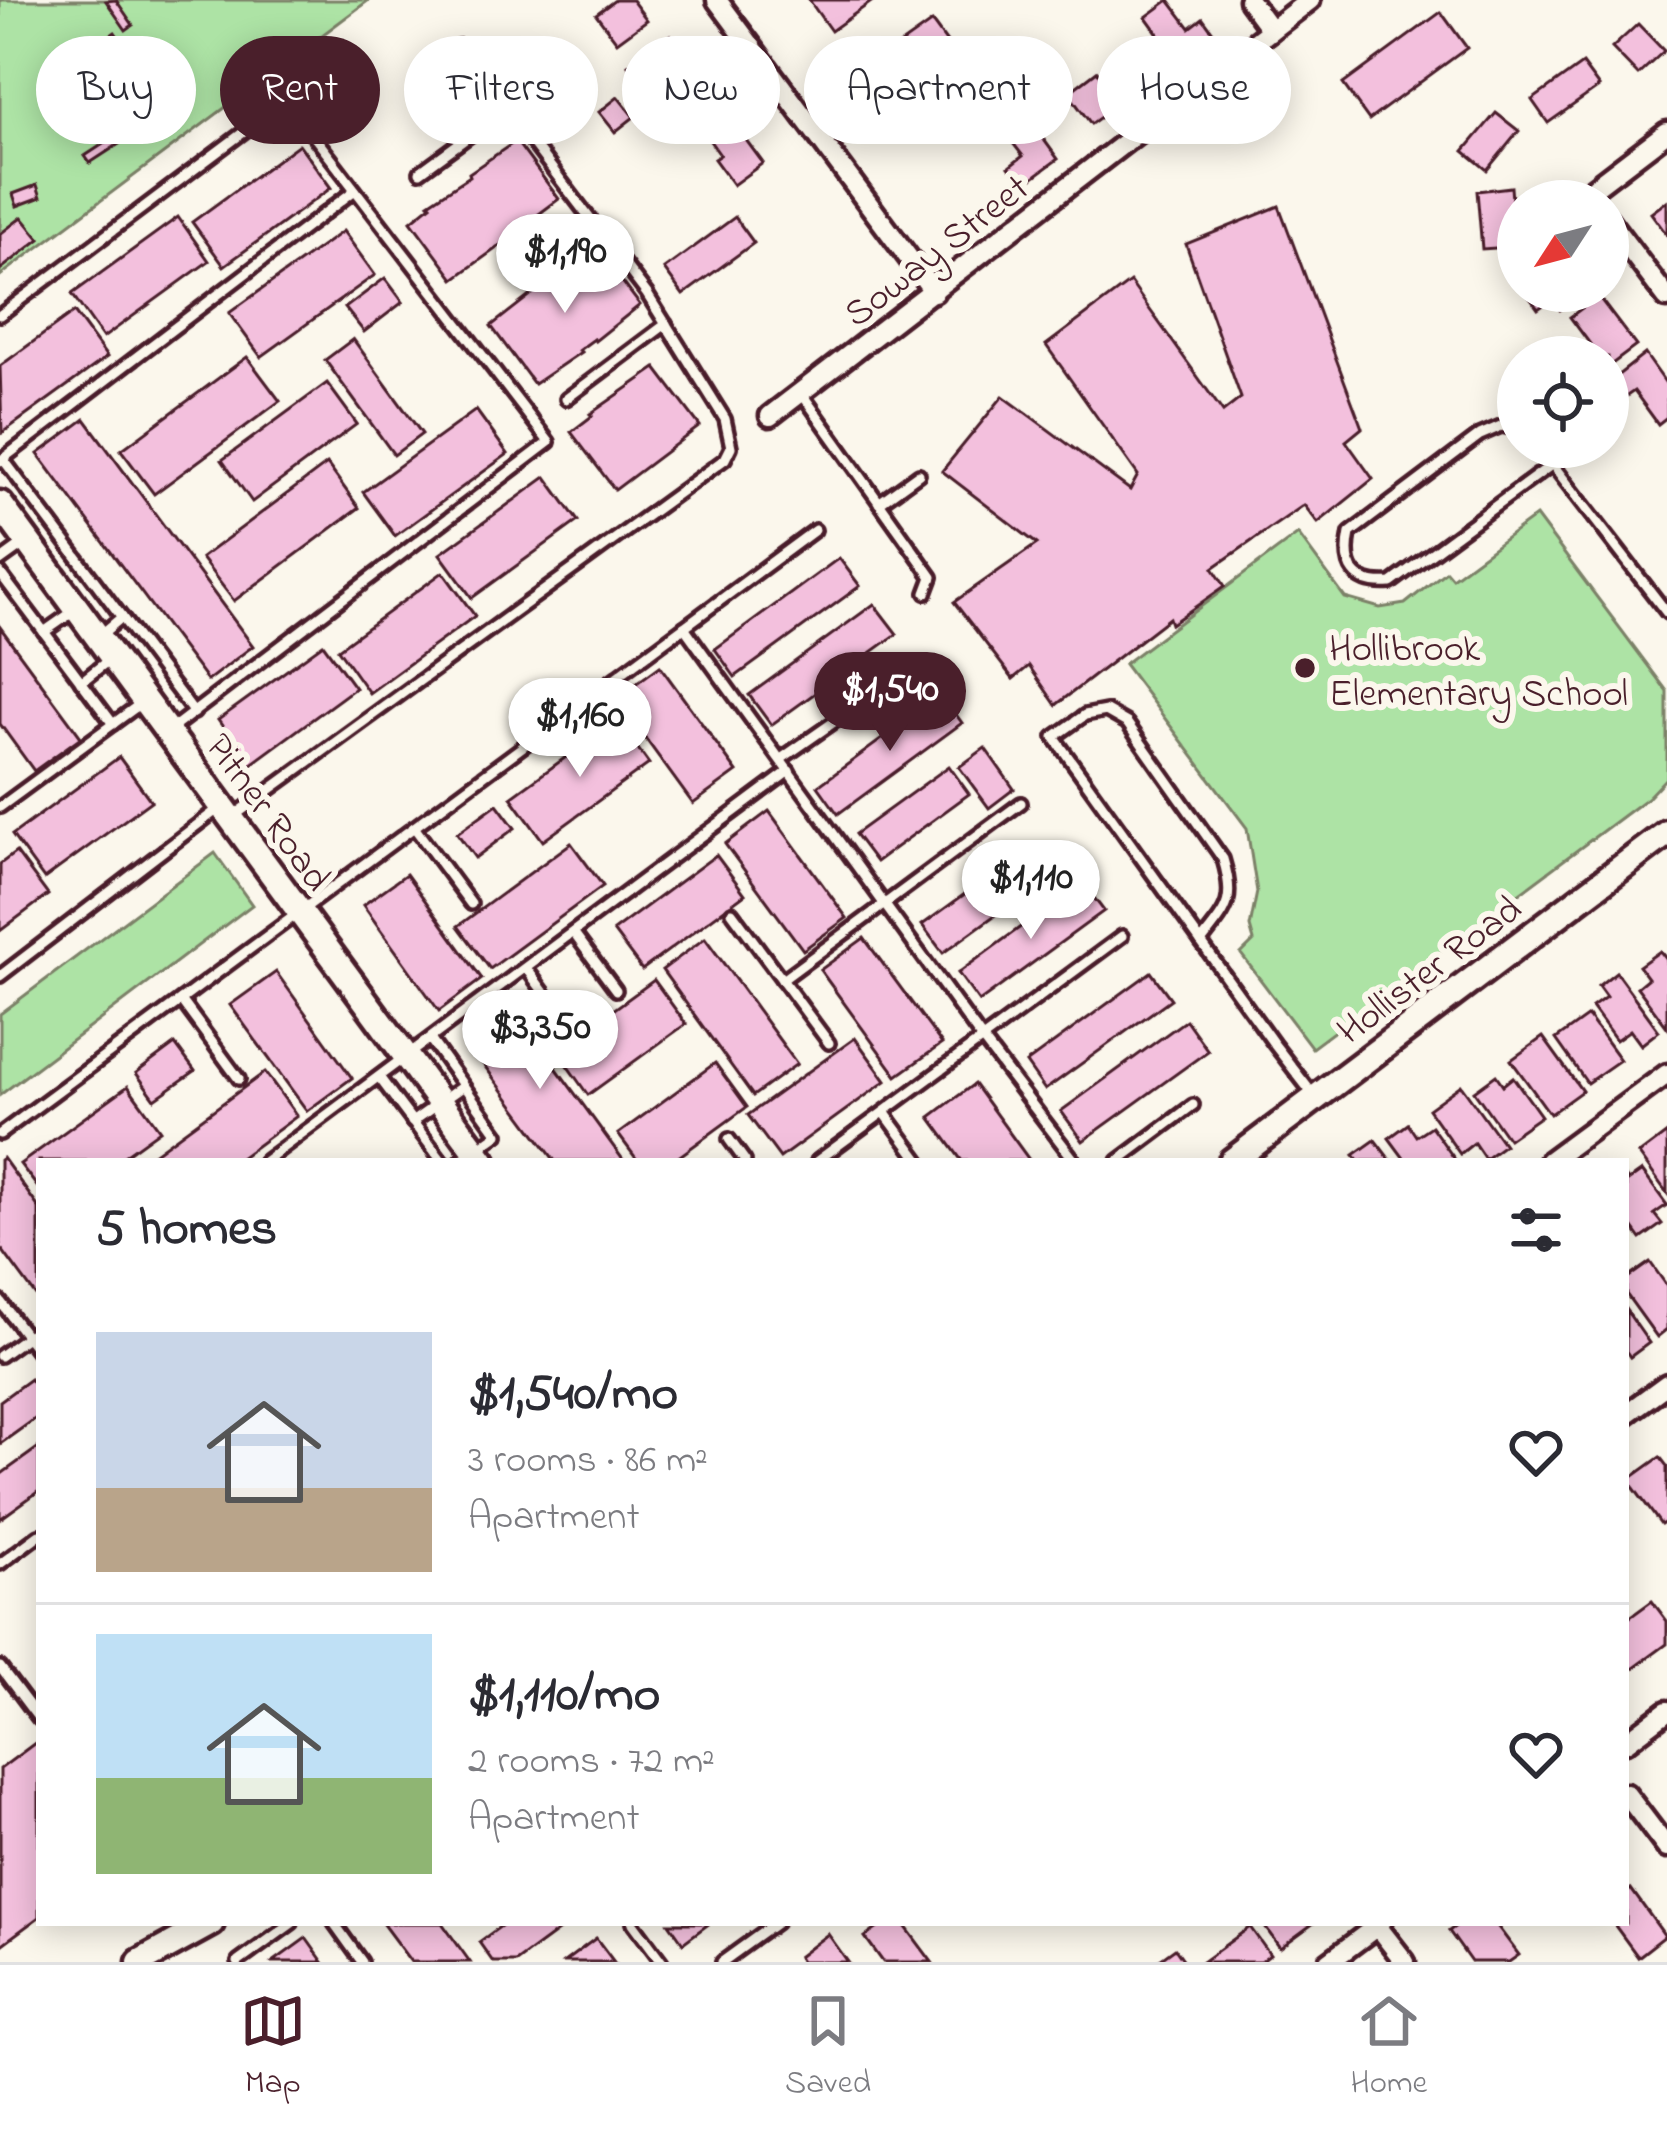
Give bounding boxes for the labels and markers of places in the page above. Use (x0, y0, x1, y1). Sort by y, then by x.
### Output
pin: $1,190 (467, 214, 663, 316)
place label: Hollibrook Elementary School (1329, 622, 1628, 724)
pin: $1,540 (792, 652, 988, 754)
marker: Hollibrook Elementary School (1292, 655, 1318, 681)
pin: $1,160 (482, 678, 678, 780)
pin: $1,110 (933, 840, 1129, 942)
pin: $3,350 (442, 990, 638, 1092)

